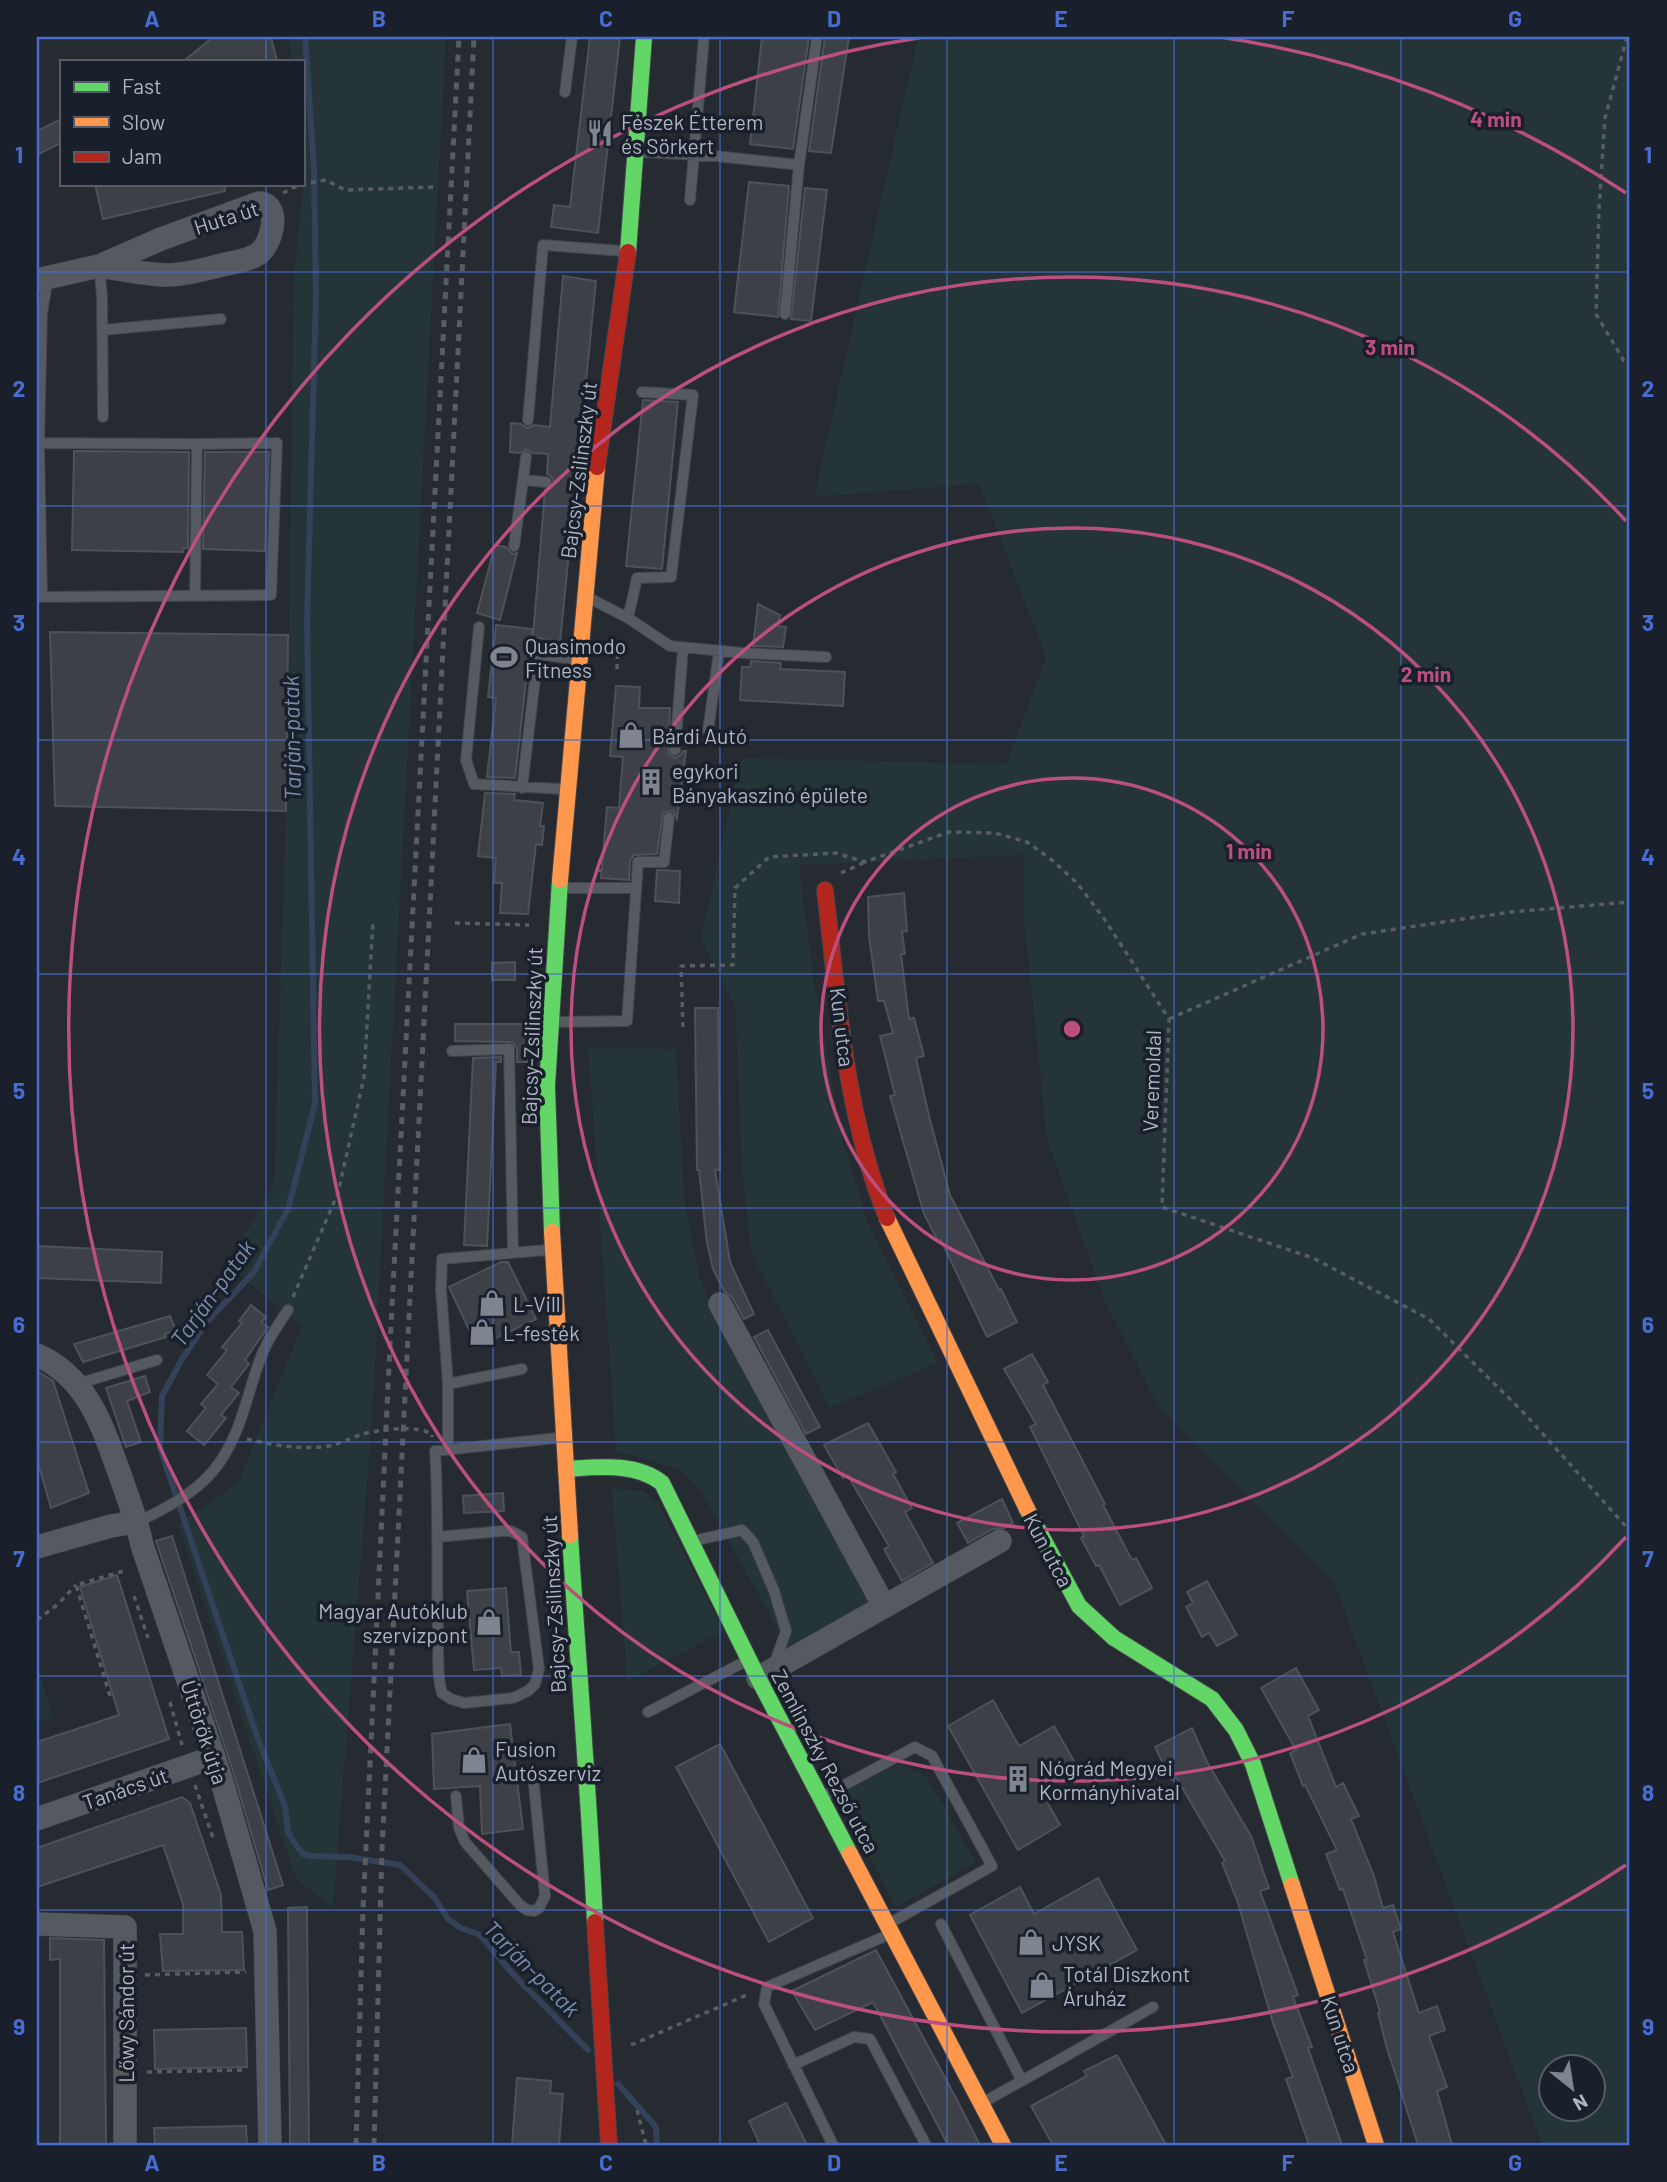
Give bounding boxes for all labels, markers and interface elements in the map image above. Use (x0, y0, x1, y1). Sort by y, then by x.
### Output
text: A (144, 4, 160, 32)
text: B (372, 4, 386, 32)
text: C (599, 4, 613, 32)
text: D (827, 4, 841, 32)
text: E (1054, 4, 1068, 32)
text: F (1282, 4, 1295, 32)
text: G (1508, 4, 1522, 32)
legend (60, 60, 304, 186)
text: Fast (122, 73, 162, 98)
text: 4 min (1470, 106, 1522, 131)
text: Slow (122, 109, 165, 134)
place label: Fészek Étterem és Sörkert (621, 109, 763, 158)
restaurant icon: Fészek Étterem és Sörkert (585, 118, 615, 148)
text: 1 (15, 140, 23, 168)
text: 1 (1644, 140, 1652, 168)
text: Jam (122, 143, 162, 168)
street label: Huta út (190, 195, 262, 239)
text: 3 min (1365, 334, 1415, 359)
text: 2 (13, 374, 25, 402)
text: 2 (1642, 374, 1654, 402)
street label: Bajcsy-Zsilinszky út (555, 380, 601, 560)
text: 3 (13, 608, 25, 636)
text: 3 (1642, 608, 1654, 636)
place label: Quasimodo Fitness (525, 633, 626, 682)
sports icon: Quasimodo Fitness (489, 642, 519, 672)
text: 2 min (1401, 661, 1451, 686)
water label: Tarján-patak (276, 675, 306, 801)
shop icon: Bárdi Autó (616, 720, 646, 750)
place label: Bárdi Autó (652, 723, 747, 748)
place label: egykori Bányakaszinó épülete (672, 758, 868, 807)
building icon: egykori Bányakaszinó épülete (636, 767, 666, 797)
text: 1 min (1226, 838, 1272, 863)
text: 4 (12, 842, 26, 870)
text: 4 (1641, 842, 1655, 870)
street label: Bajcsy-Zsilinszky út (515, 947, 547, 1125)
street label: Kun utca (826, 986, 860, 1068)
centre of rings (1060, 1017, 1084, 1041)
street label: Veremoldal (1137, 1030, 1165, 1132)
text: 5 (13, 1076, 25, 1104)
text: 5 (1642, 1076, 1654, 1104)
water label: Tarján-patak (164, 1234, 260, 1352)
shop icon: L-Vill (477, 1288, 507, 1318)
place label: L-Vill (513, 1291, 561, 1316)
text: 6 (13, 1310, 25, 1338)
text: 6 (1642, 1310, 1654, 1338)
shop icon: L-festék (467, 1317, 497, 1347)
place label: L-festék (503, 1320, 580, 1345)
street label: Kun utca (1019, 1509, 1079, 1591)
street label: Bajcsy-Zsilinszky út (536, 1514, 570, 1694)
text: 7 (13, 1544, 25, 1572)
text: 7 (1642, 1544, 1654, 1572)
place label: Magyar Autóklub szervizpont (318, 1598, 468, 1647)
shop icon: Magyar Autóklub szervizpont (474, 1607, 504, 1637)
street label: Zemlinszky Rezső utca (767, 1665, 885, 1857)
street label: Úttörők útja (176, 1677, 234, 1787)
place label: Fusion Autószerviz (495, 1736, 601, 1785)
shop icon: Fusion Autószerviz (459, 1745, 489, 1775)
place label: Nógrád Megyei Kormányhivatal (1039, 1755, 1180, 1804)
street label: Tanács út (79, 1762, 171, 1814)
building icon: Nógrád Megyei Kormányhivatal (1003, 1764, 1033, 1794)
text: 8 (13, 1778, 25, 1806)
text: 8 (1642, 1778, 1654, 1806)
water label: Tarján-patak (478, 1914, 586, 2022)
shop icon: JYSK (1016, 1927, 1046, 1957)
place label: JYSK (1052, 1930, 1101, 1955)
street label: Lőwy Sándor út (113, 1943, 138, 2083)
place label: Totál Diszkont Áruház (1063, 1961, 1191, 2010)
shop icon: Totál Diszkont Áruház (1027, 1970, 1057, 2000)
street label: Kun utca (1317, 1992, 1365, 2076)
text: 9 (13, 2012, 25, 2040)
text: 9 (1642, 2012, 1654, 2040)
north arrow (1538, 2052, 1608, 2122)
text: N (1570, 2090, 1592, 2116)
text: A (144, 2148, 160, 2176)
text: B (372, 2148, 386, 2176)
text: C (599, 2148, 613, 2176)
text: D (827, 2148, 841, 2176)
text: E (1054, 2148, 1068, 2176)
text: F (1282, 2148, 1295, 2176)
text: G (1508, 2148, 1522, 2176)

